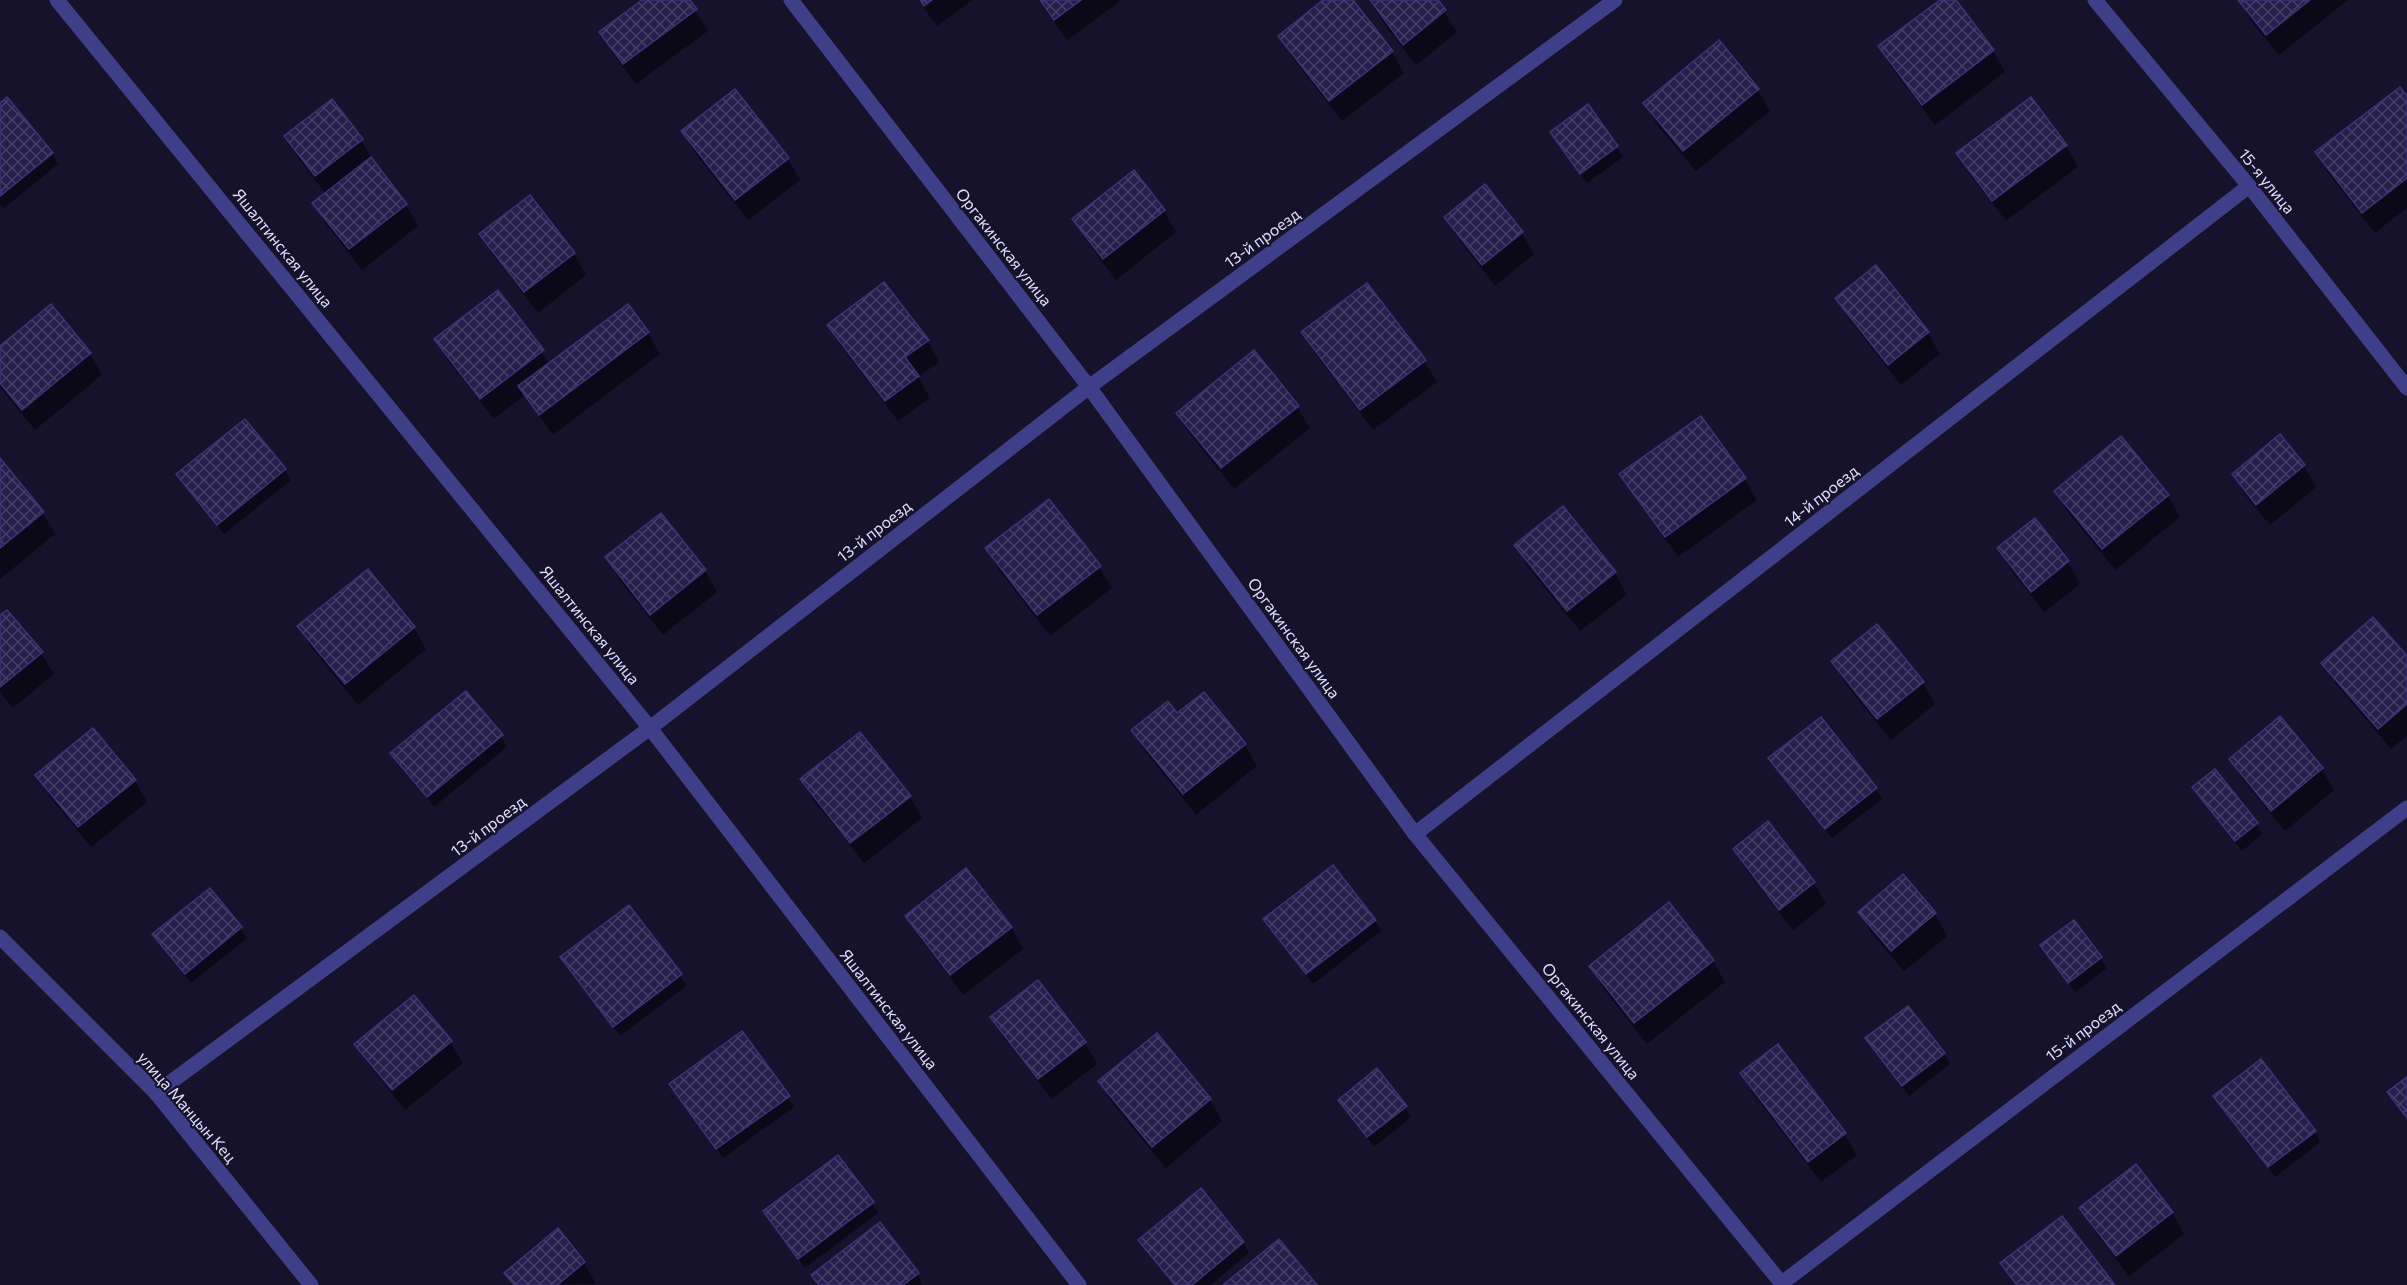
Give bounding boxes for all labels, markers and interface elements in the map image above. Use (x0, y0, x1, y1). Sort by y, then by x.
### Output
street label: 15-я улица (2235, 144, 2299, 217)
street label: Яшалтинская улица (230, 184, 337, 311)
street label: Оргакинская улица (952, 184, 1056, 310)
street label: 13-й проезд (1220, 204, 1304, 271)
street label: 14-й проезд (1780, 460, 1862, 530)
street label: 13-й проезд (833, 495, 915, 565)
street label: Яшалтинская улица (537, 561, 644, 688)
street label: Оргакинская улица (1244, 574, 1345, 702)
street label: 13-й проезд (447, 791, 529, 860)
street label: Яшалтинская улица (837, 945, 942, 1073)
street label: Оргакинская улица (1539, 959, 1644, 1083)
street label: 15-й проезд (2042, 996, 2124, 1065)
street label: улица Манцын Кец (134, 1047, 241, 1166)

